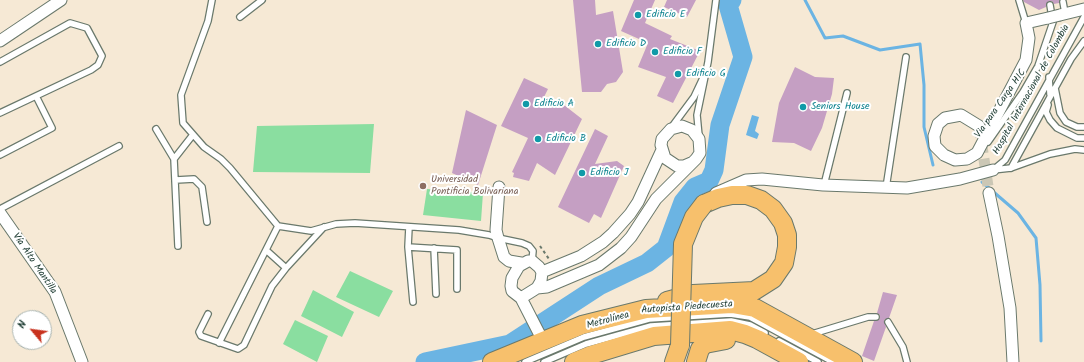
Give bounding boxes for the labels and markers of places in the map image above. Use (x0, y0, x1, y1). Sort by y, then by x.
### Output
place label: Edificio E (646, 9, 686, 21)
marker: Edificio E (633, 10, 643, 20)
place label: Edificio D (606, 38, 646, 50)
marker: Edificio D (593, 39, 603, 49)
place label: Edificio F (663, 46, 702, 58)
marker: Edificio F (650, 47, 660, 57)
place label: Edificio G (686, 68, 726, 80)
marker: Edificio G (673, 69, 683, 79)
place label: Edificio A (534, 98, 574, 110)
marker: Edificio A (521, 99, 531, 109)
place label: Seniors House (811, 101, 869, 113)
marker: Seniors House (798, 102, 808, 112)
place label: Edificio B (546, 133, 586, 145)
marker: Edificio B (533, 134, 543, 144)
place label: Edificio J (590, 167, 629, 179)
marker: Edificio J (577, 168, 587, 178)
place label: Universidad Pontificia Bolivariana (431, 174, 518, 198)
marker: Universidad Pontificia Bolivariana (418, 181, 428, 191)

